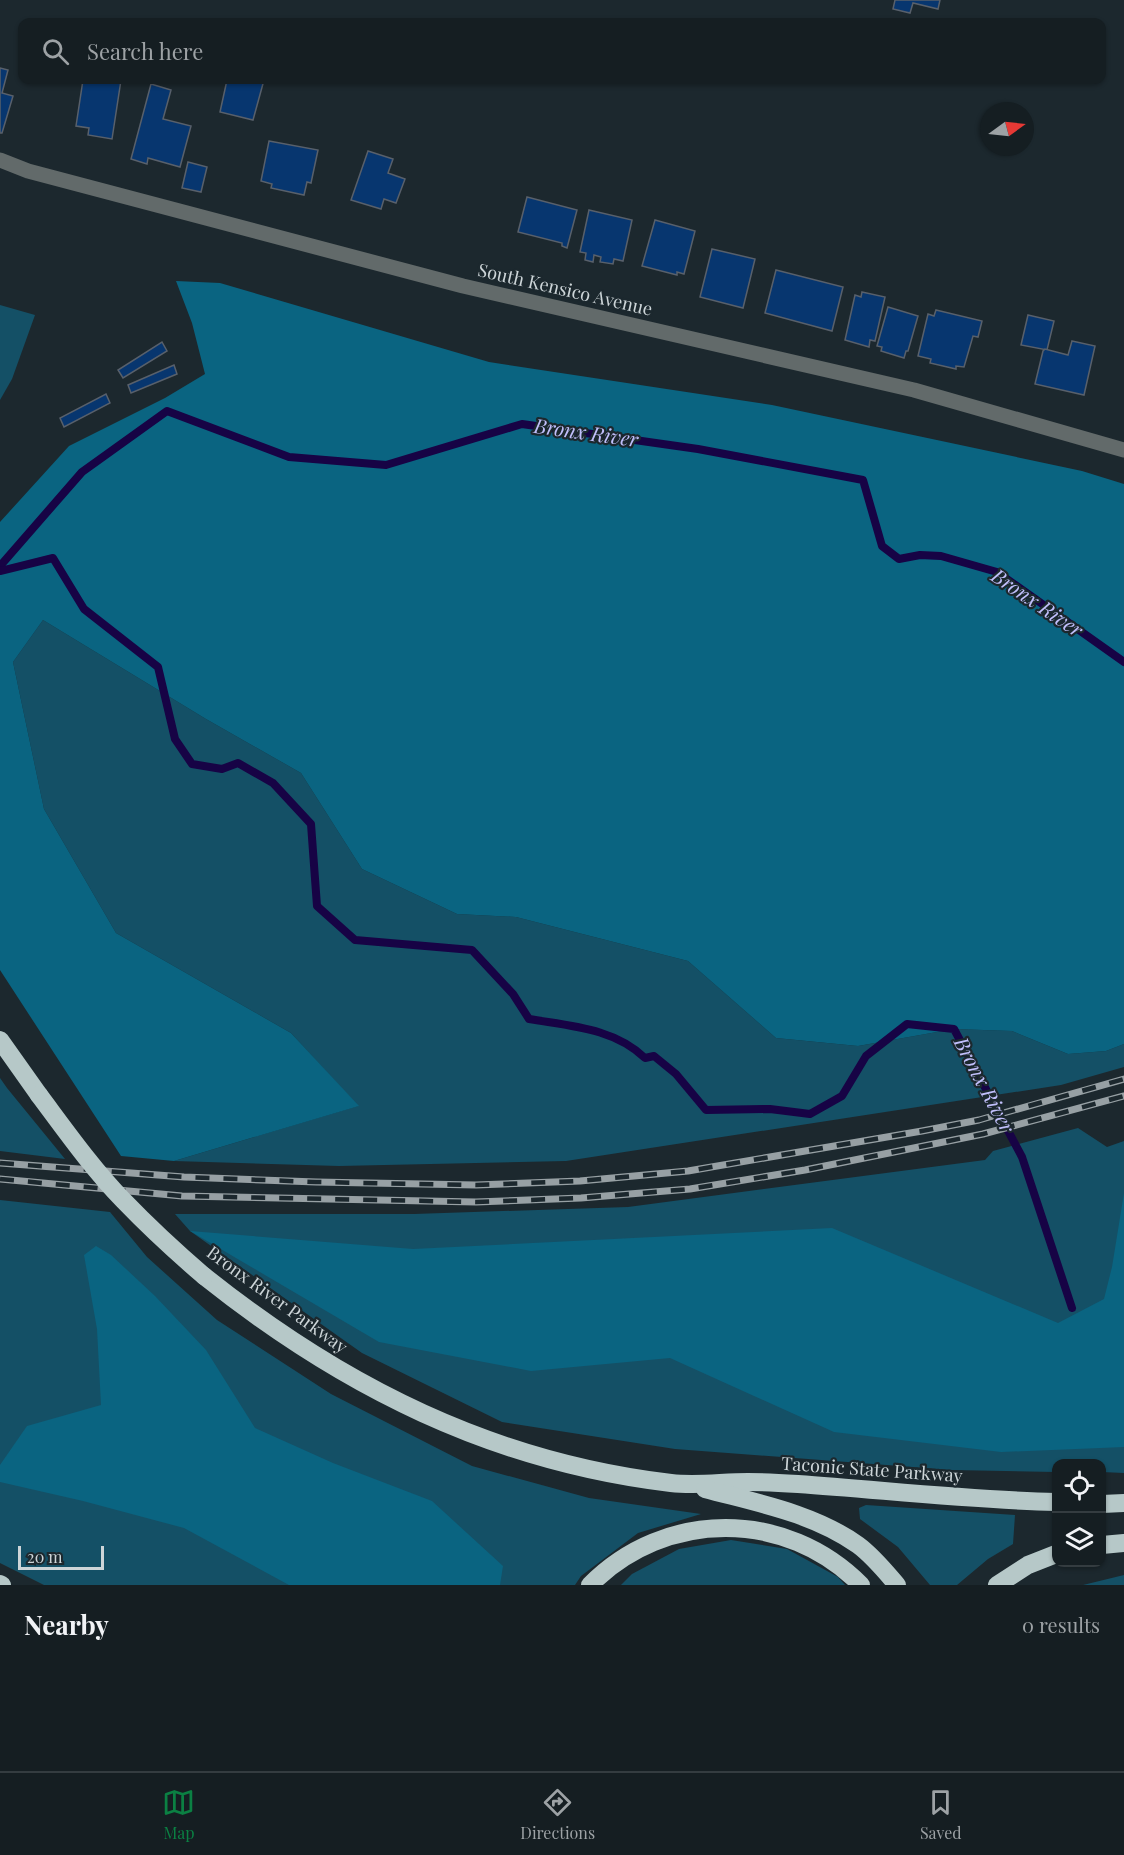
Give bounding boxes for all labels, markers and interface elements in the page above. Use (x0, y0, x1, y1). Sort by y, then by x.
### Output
search box (18, 18, 1106, 84)
icon: search (39, 35, 72, 68)
text: Search here (87, 36, 203, 66)
north arrow (980, 102, 1034, 156)
street label: South Kensico Avenue (476, 257, 655, 321)
water label: Bronx River (531, 411, 641, 452)
water label: Bronx River (986, 561, 1090, 643)
water label: Bronx River (948, 1031, 1023, 1138)
street label: Bronx River Parkway (202, 1240, 353, 1358)
street label: Taconic State Parkway (781, 1451, 963, 1487)
map controls (1052, 1459, 1106, 1567)
button: locate (1052, 1459, 1106, 1513)
button: layers (1052, 1513, 1106, 1567)
scale bar (18, 1543, 104, 1570)
text: 20 m (27, 1546, 62, 1567)
text: Nearby (24, 1607, 109, 1642)
text: 0 results (1022, 1611, 1100, 1638)
tab: Map (162, 1786, 195, 1843)
tab: Directions (520, 1786, 595, 1843)
tab: Saved (920, 1786, 962, 1843)

